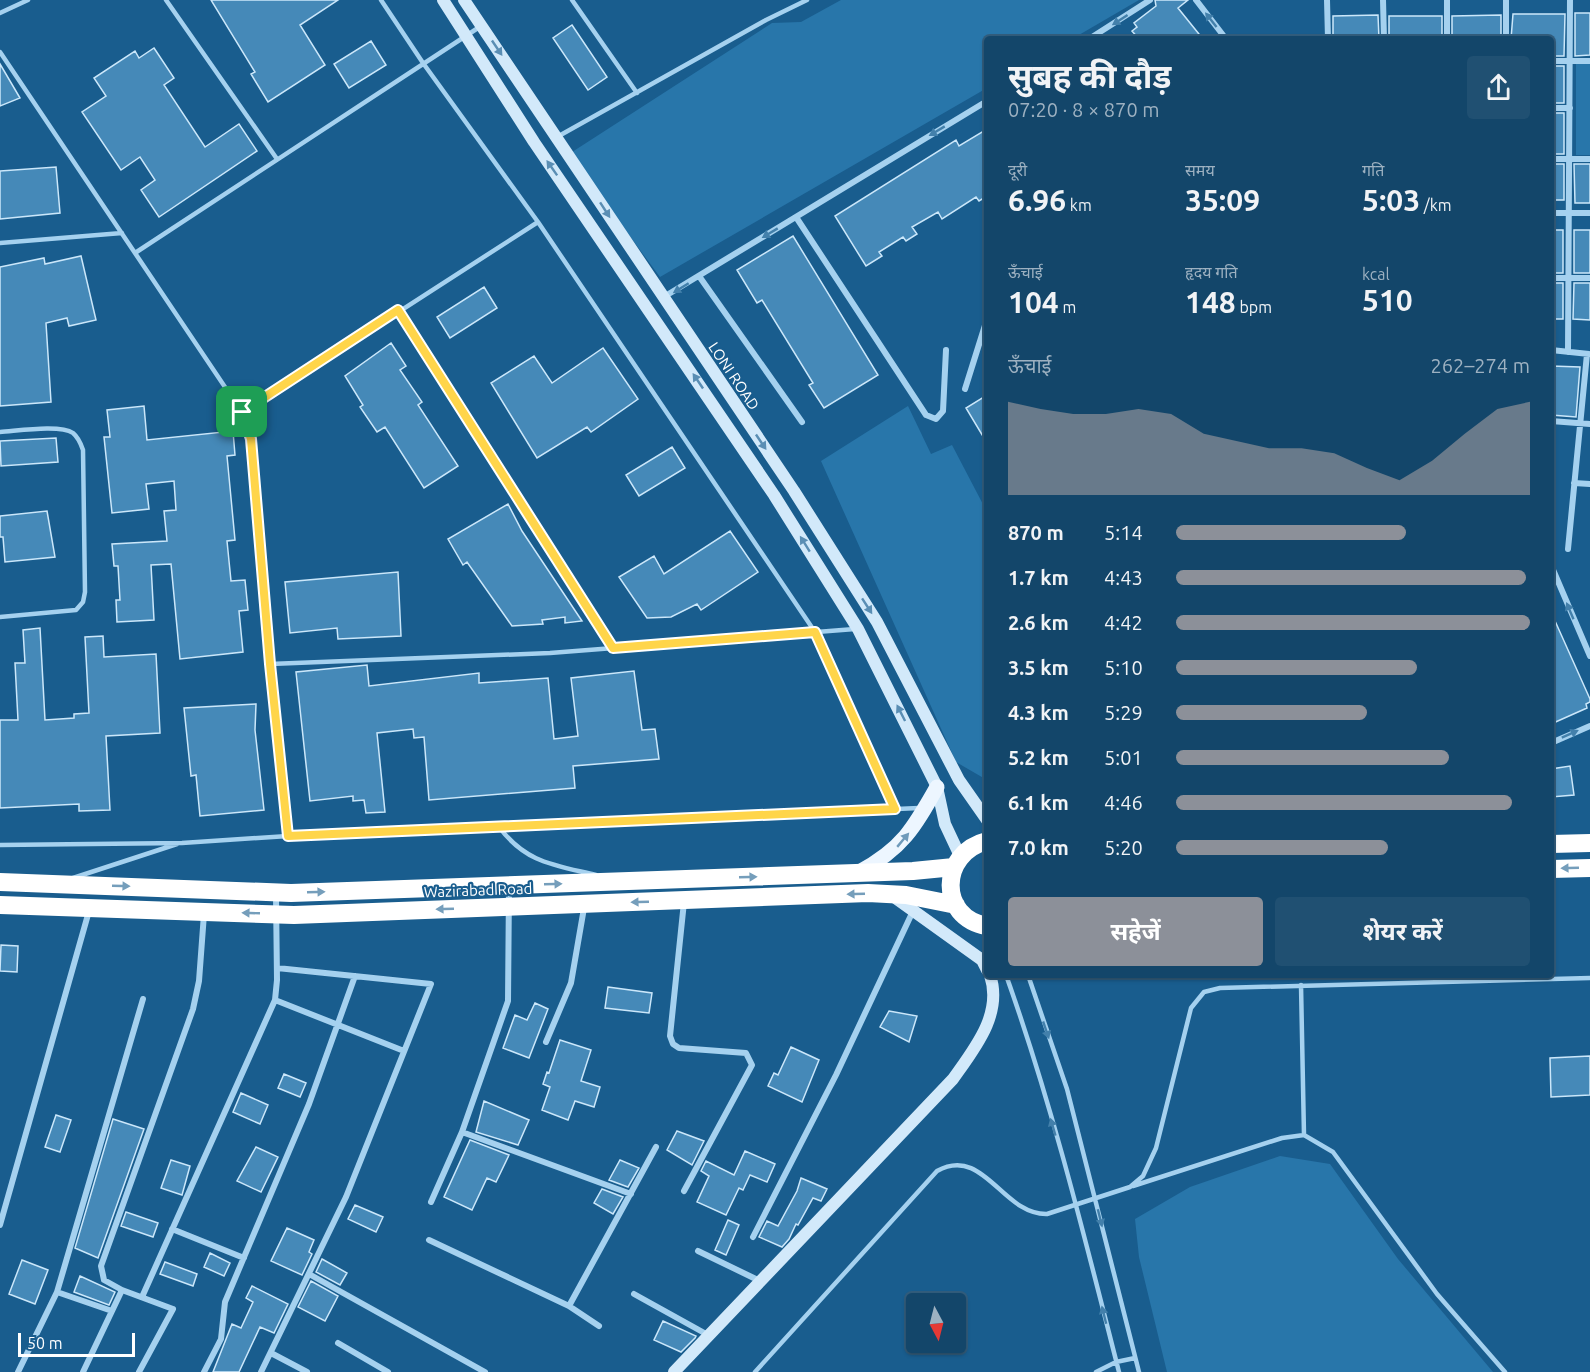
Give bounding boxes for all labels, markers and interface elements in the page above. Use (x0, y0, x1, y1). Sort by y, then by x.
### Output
one-way arrow (1206, 12, 1218, 27)
one-way arrow (1111, 14, 1128, 25)
one-way arrow (491, 40, 503, 56)
button: share (1467, 56, 1530, 119)
text: सुबह की दौड़ (1008, 57, 1171, 94)
text: 07:20 · 8 × 870 m (1008, 98, 1160, 121)
one-way arrow (929, 126, 945, 137)
one-way arrow (547, 160, 558, 176)
text: दूरी (1008, 161, 1027, 179)
text: समय (1185, 161, 1215, 179)
text: गति (1362, 161, 1384, 179)
text: 6.96 (1008, 183, 1066, 217)
text: 35:09 (1185, 183, 1260, 217)
text: 5:03 (1362, 183, 1420, 217)
text: km (1066, 196, 1092, 214)
text: /km (1420, 196, 1452, 214)
one-way arrow (600, 202, 611, 219)
one-way arrow (762, 227, 778, 238)
text: ऊँचाई (1008, 263, 1043, 281)
text: हृदय गति (1185, 263, 1238, 281)
text: kcal (1362, 265, 1390, 283)
one-way arrow (673, 282, 689, 293)
text: 510 (1362, 283, 1413, 317)
text: 104 (1008, 285, 1059, 319)
text: 148 (1185, 285, 1236, 319)
text: m (1059, 298, 1076, 316)
text: bpm (1236, 298, 1272, 316)
street label: LONI ROAD (705, 339, 763, 413)
text: ऊँचाई (1008, 354, 1051, 377)
text: 262–274 m (1431, 354, 1530, 377)
one-way arrow (692, 373, 704, 389)
pin (216, 386, 267, 437)
icon: arrive (225, 395, 258, 428)
one-way arrow (755, 434, 766, 451)
text: 870 m (1008, 521, 1064, 544)
text: 5:14 (1104, 521, 1143, 544)
one-way arrow (799, 536, 810, 552)
text: 1.7 km (1008, 566, 1069, 589)
text: 4:43 (1104, 566, 1143, 589)
one-way arrow (861, 598, 872, 614)
one-way arrow (1566, 602, 1575, 619)
text: 2.6 km (1008, 611, 1069, 634)
text: 4:42 (1104, 611, 1143, 634)
text: 3.5 km (1008, 656, 1069, 679)
text: 5:10 (1104, 656, 1143, 679)
text: 4.3 km (1008, 701, 1069, 724)
text: 5:29 (1104, 701, 1143, 724)
one-way arrow (896, 705, 905, 722)
one-way arrow (1562, 730, 1579, 739)
text: 5.2 km (1008, 746, 1069, 769)
text: 5:01 (1104, 746, 1143, 769)
text: 6.1 km (1008, 791, 1069, 814)
text: 4:46 (1104, 791, 1143, 814)
one-way arrow (896, 833, 909, 848)
text: 7.0 km (1008, 836, 1069, 859)
text: 5:20 (1104, 836, 1143, 859)
one-way arrow (1561, 864, 1580, 873)
one-way arrow (739, 873, 758, 882)
one-way arrow (544, 879, 563, 889)
street label: Wazirabad Road (423, 880, 533, 900)
one-way arrow (112, 882, 131, 891)
one-way arrow (307, 887, 326, 897)
one-way arrow (847, 889, 866, 898)
one-way arrow (631, 897, 650, 906)
button: सहेजें (1008, 897, 1263, 966)
button: शेयर करें (1275, 897, 1530, 966)
one-way arrow (436, 905, 455, 914)
one-way arrow (241, 909, 260, 918)
one-way arrow (1042, 1021, 1052, 1039)
one-way arrow (1048, 1118, 1057, 1136)
one-way arrow (1095, 1209, 1105, 1227)
north arrow (906, 1293, 966, 1353)
map controls (906, 1293, 966, 1353)
one-way arrow (1099, 1306, 1109, 1325)
scale bar (18, 1330, 135, 1358)
text: 50 m (27, 1334, 63, 1352)

